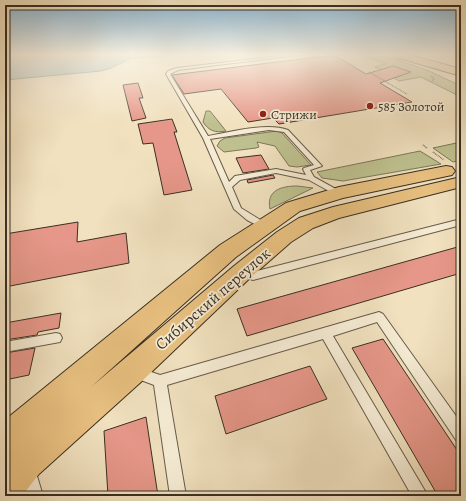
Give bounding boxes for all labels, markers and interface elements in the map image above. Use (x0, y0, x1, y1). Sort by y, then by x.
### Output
place label: 585 Золотой (378, 98, 445, 115)
marker: 585 Золотой (365, 101, 375, 111)
place label: Стрижи (271, 106, 317, 123)
marker: Стрижи (258, 109, 268, 119)
street label: Сибирский переулок (151, 243, 275, 355)

